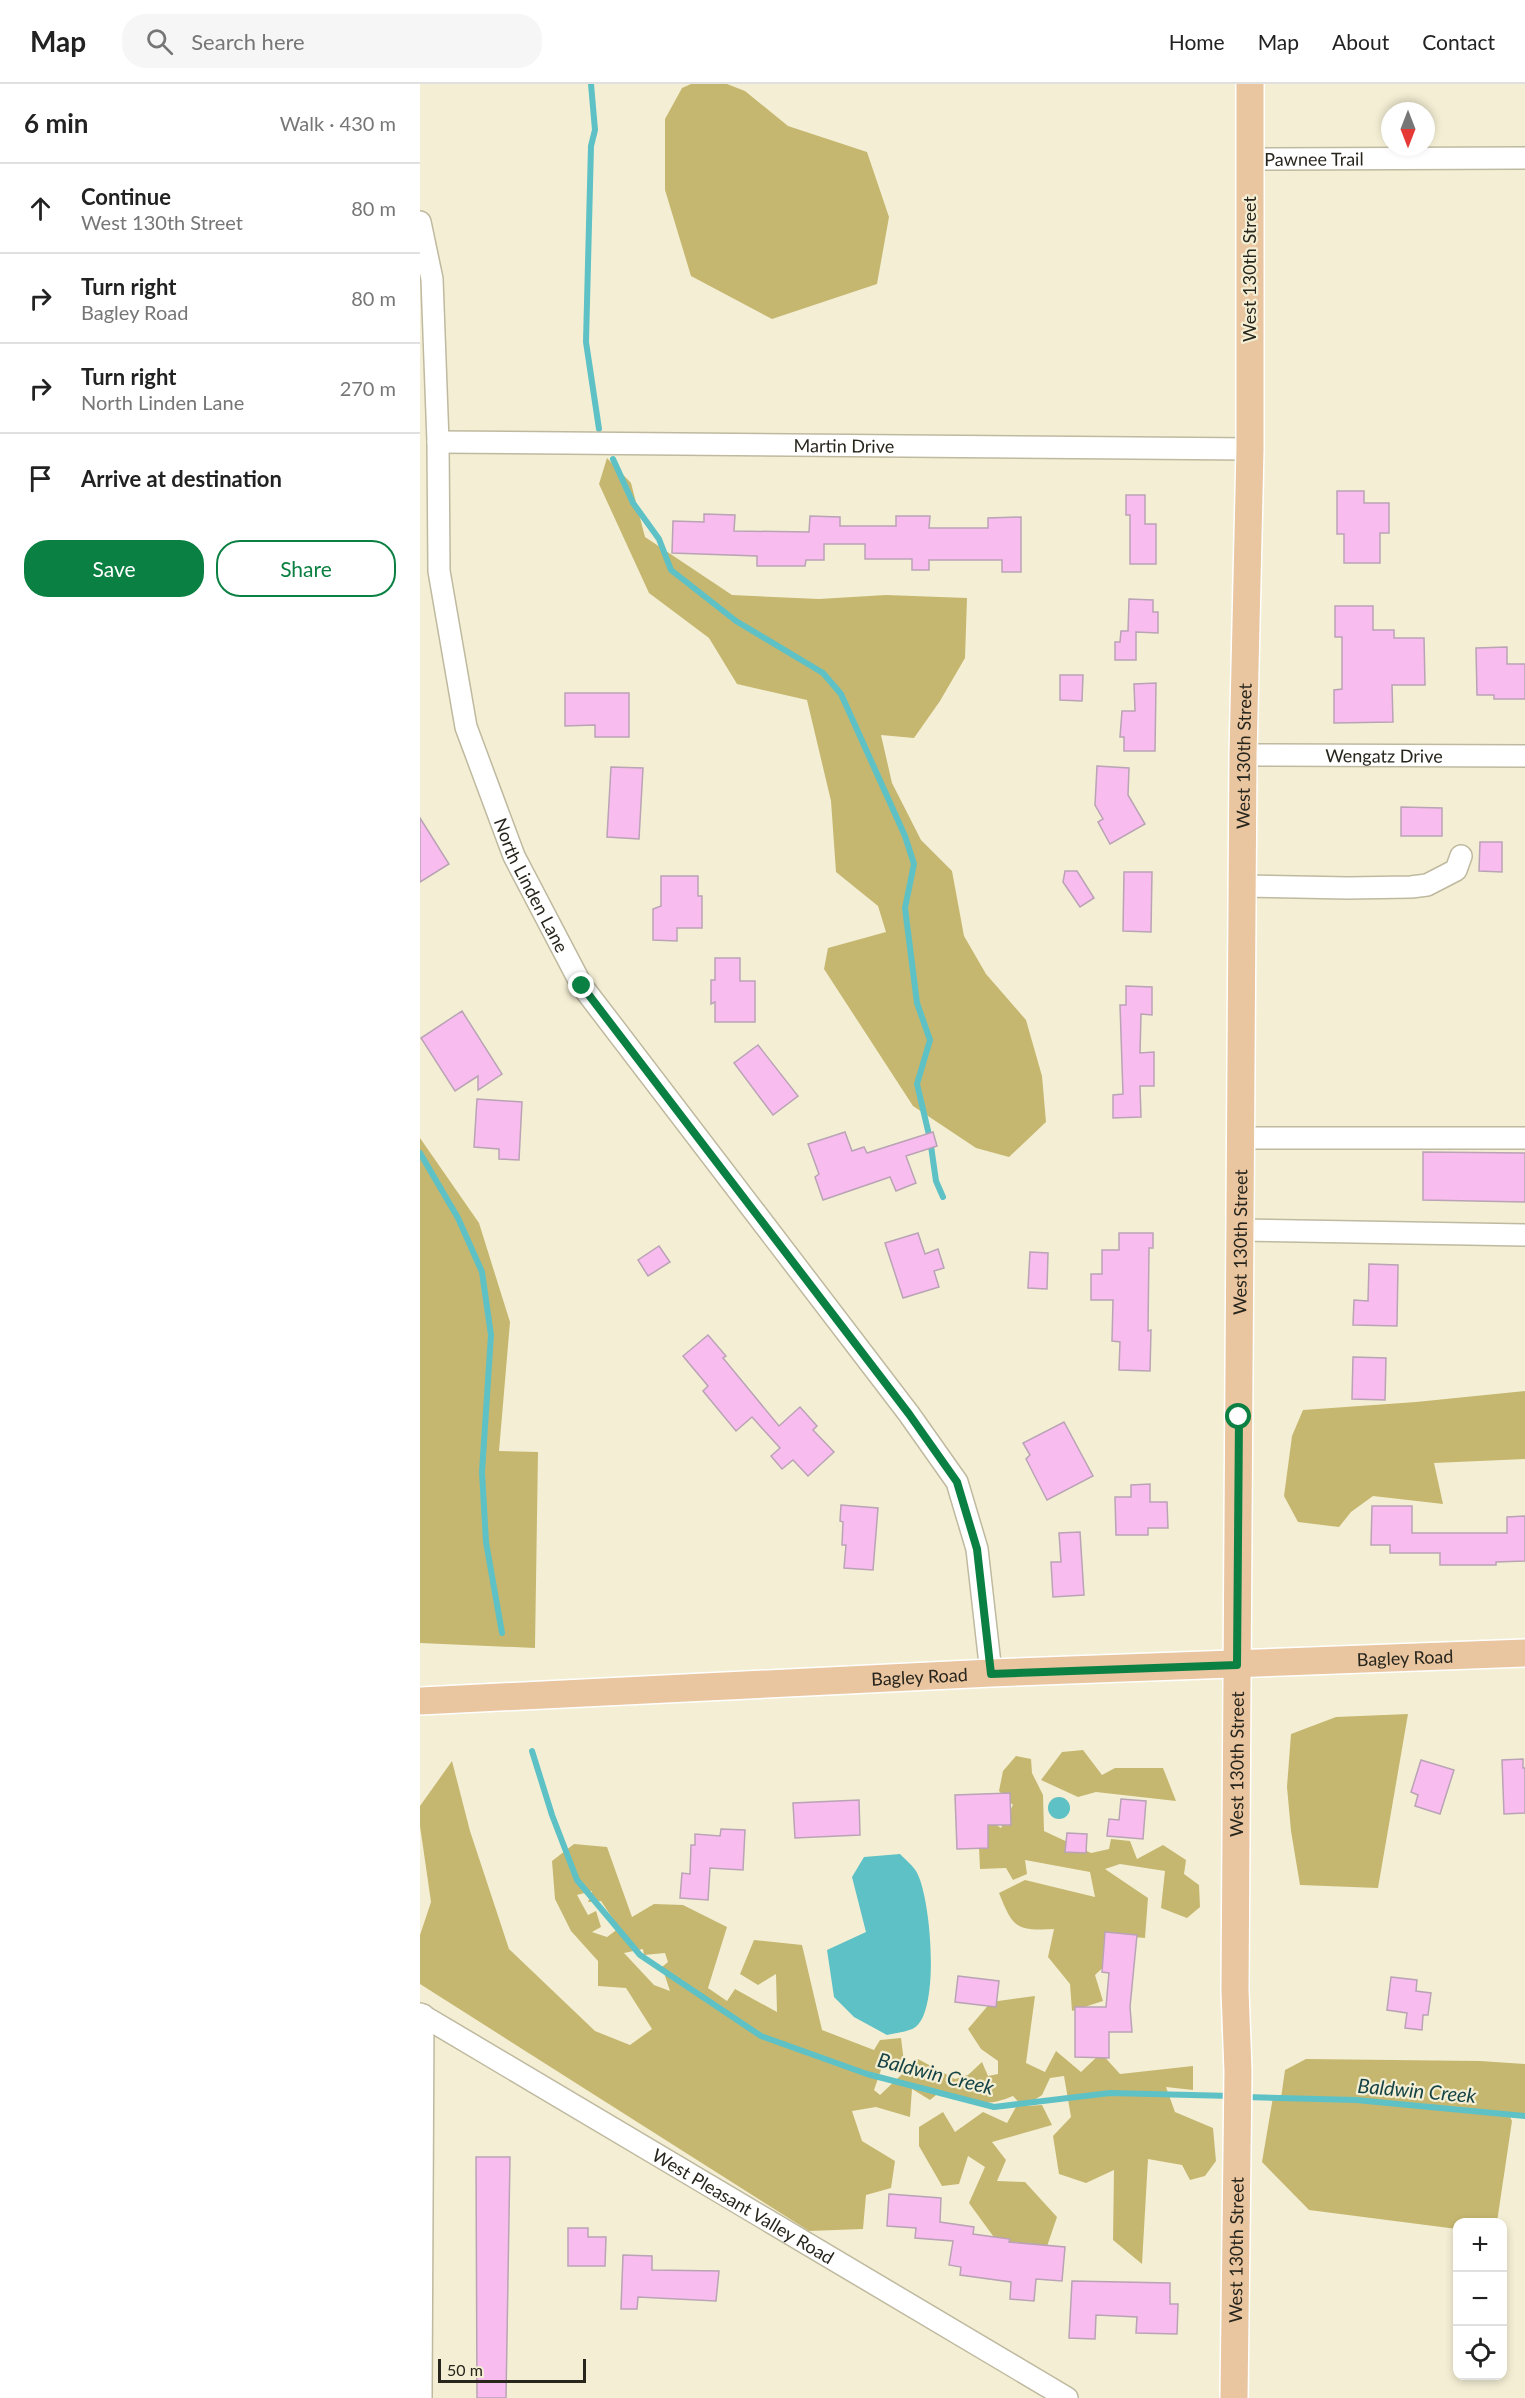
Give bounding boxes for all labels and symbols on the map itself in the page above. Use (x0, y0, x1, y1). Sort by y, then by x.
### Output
north arrow (1381, 102, 1435, 156)
street label: Pawnee Trail (1264, 148, 1364, 170)
street label: West 130th Street (1238, 196, 1260, 342)
street label: Martin Drive (794, 434, 894, 457)
street label: West 130th Street (1232, 682, 1256, 829)
street label: Wengatz Drive (1325, 744, 1443, 767)
street label: North Linden Lane (490, 815, 573, 956)
route end (568, 972, 594, 998)
street label: West 130th Street (1228, 1169, 1251, 1315)
route start (1225, 1403, 1251, 1429)
street label: Bagley Road (1356, 1645, 1454, 1670)
street label: Bagley Road (871, 1663, 968, 1690)
street label: West 130th Street (1225, 1691, 1248, 1837)
water label: Baldwin Creek (875, 2047, 997, 2099)
water label: Baldwin Creek (1357, 2073, 1478, 2107)
street label: West Pleasant Valley Road (648, 2143, 838, 2268)
street label: West 130th Street (1224, 2176, 1248, 2323)
scale bar (438, 2356, 586, 2384)

